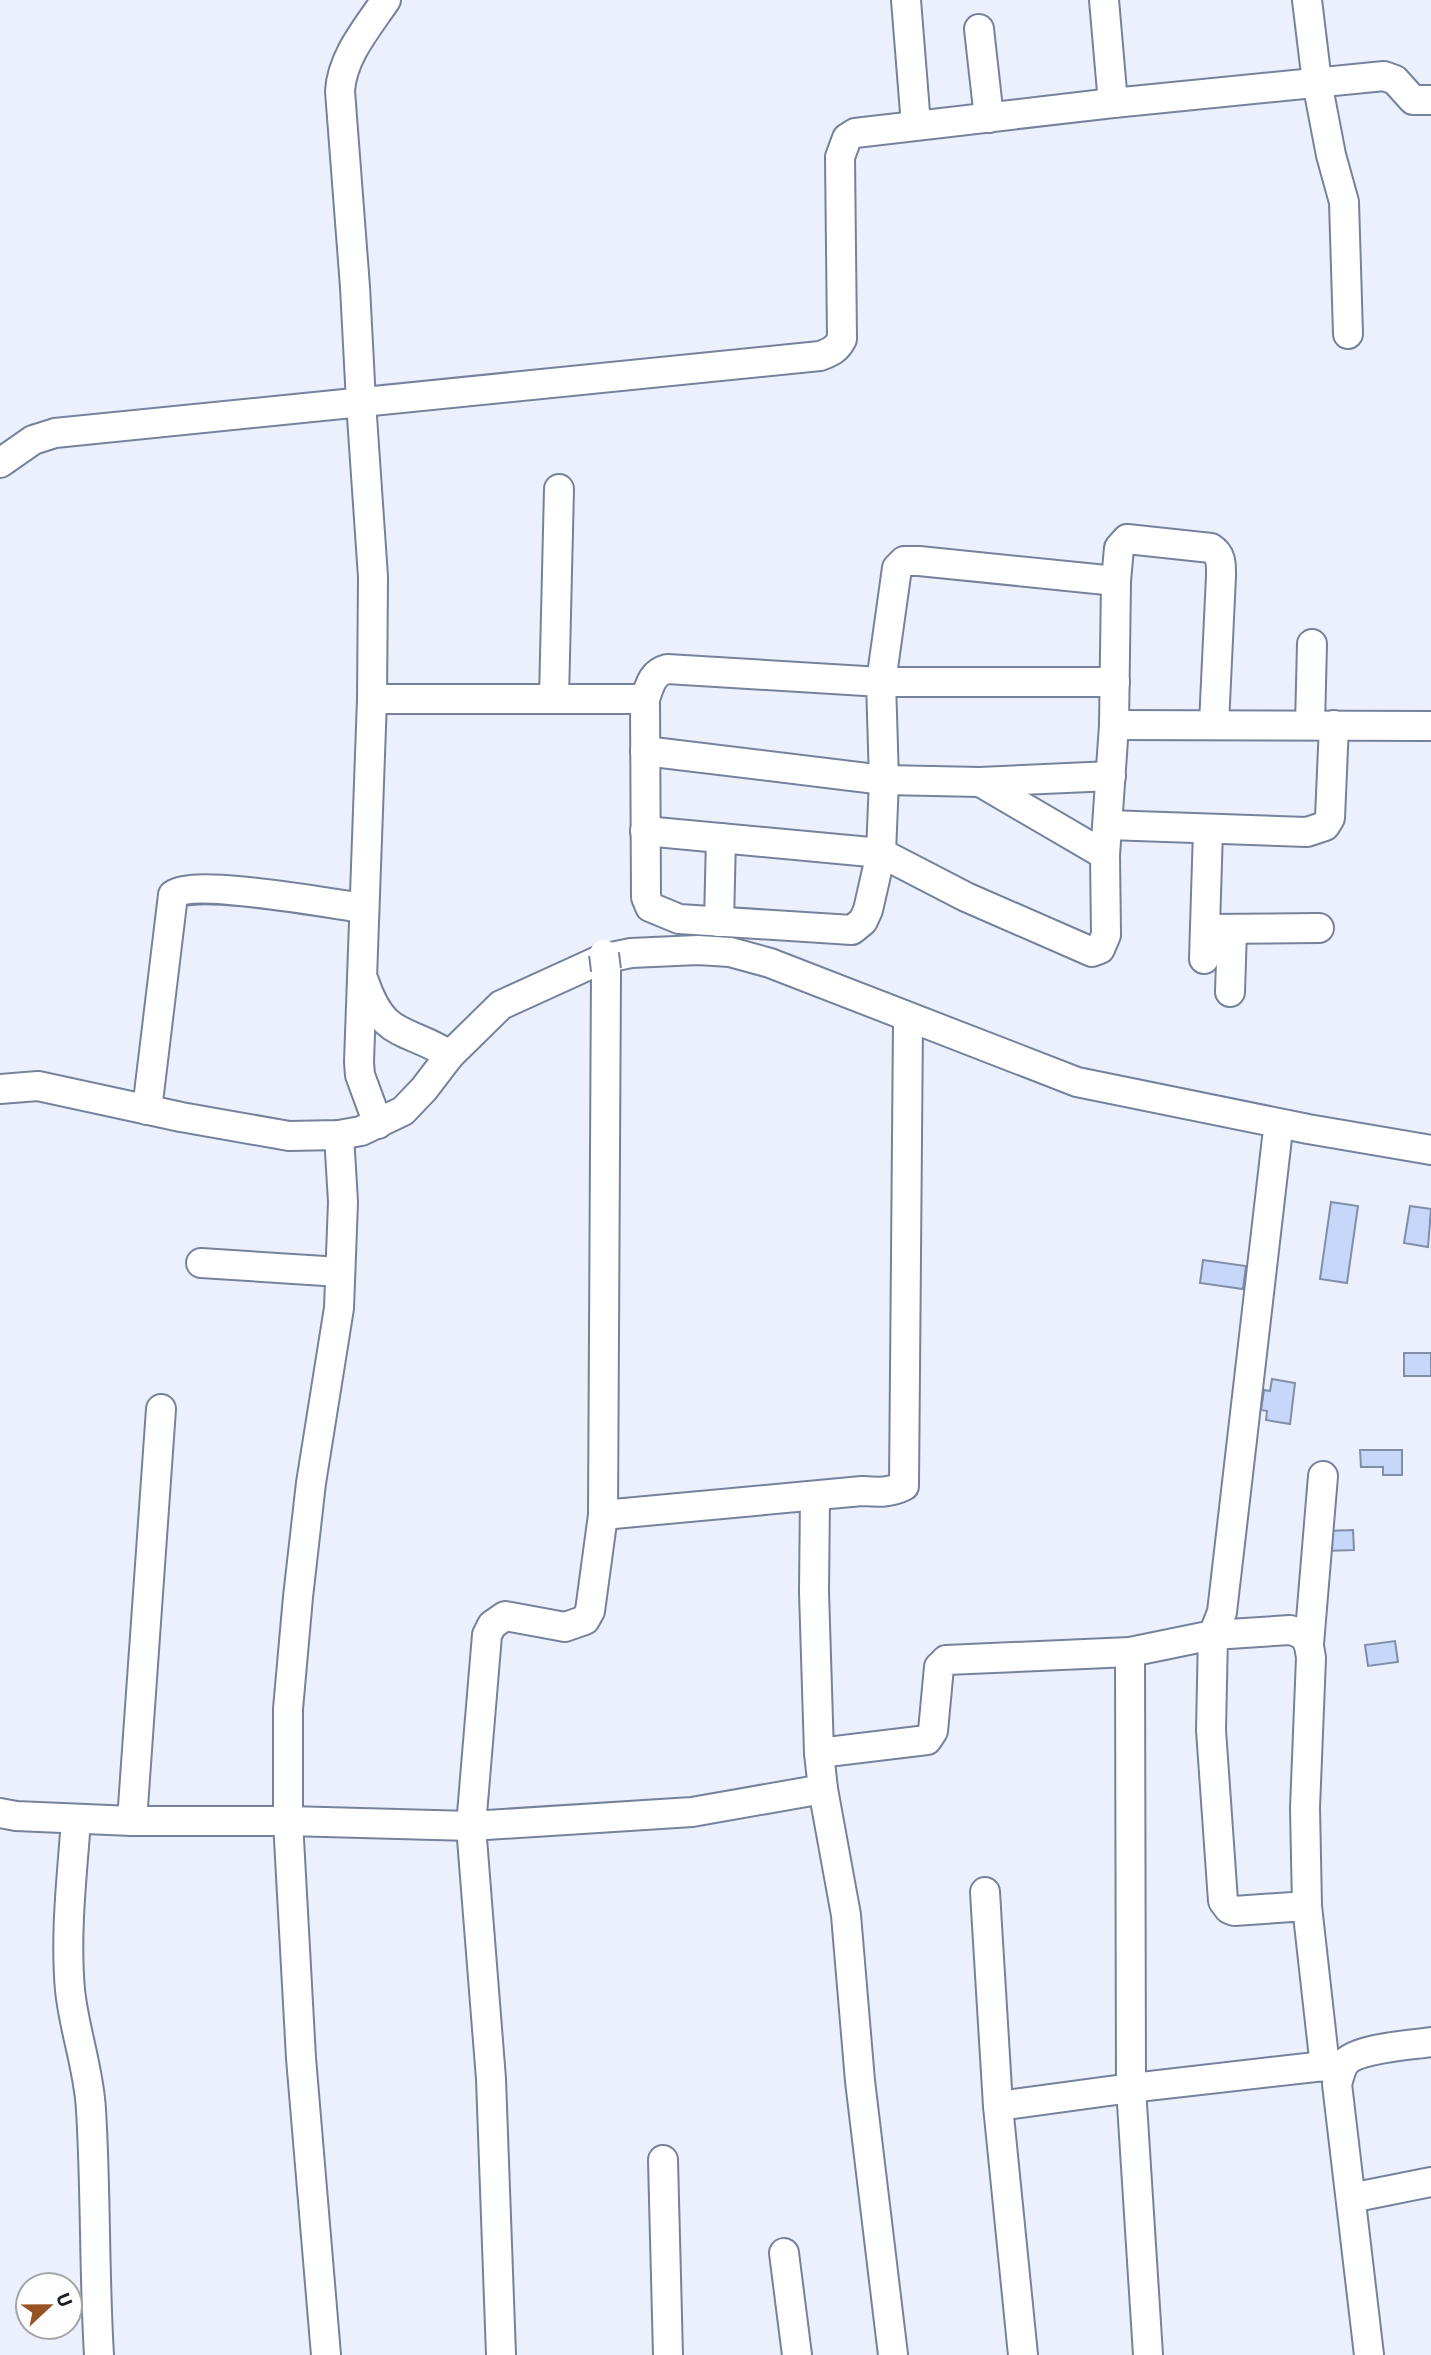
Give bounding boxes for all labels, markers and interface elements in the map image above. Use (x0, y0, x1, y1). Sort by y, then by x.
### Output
north arrow (14, 2271, 84, 2341)
text: U (51, 2289, 78, 2310)

